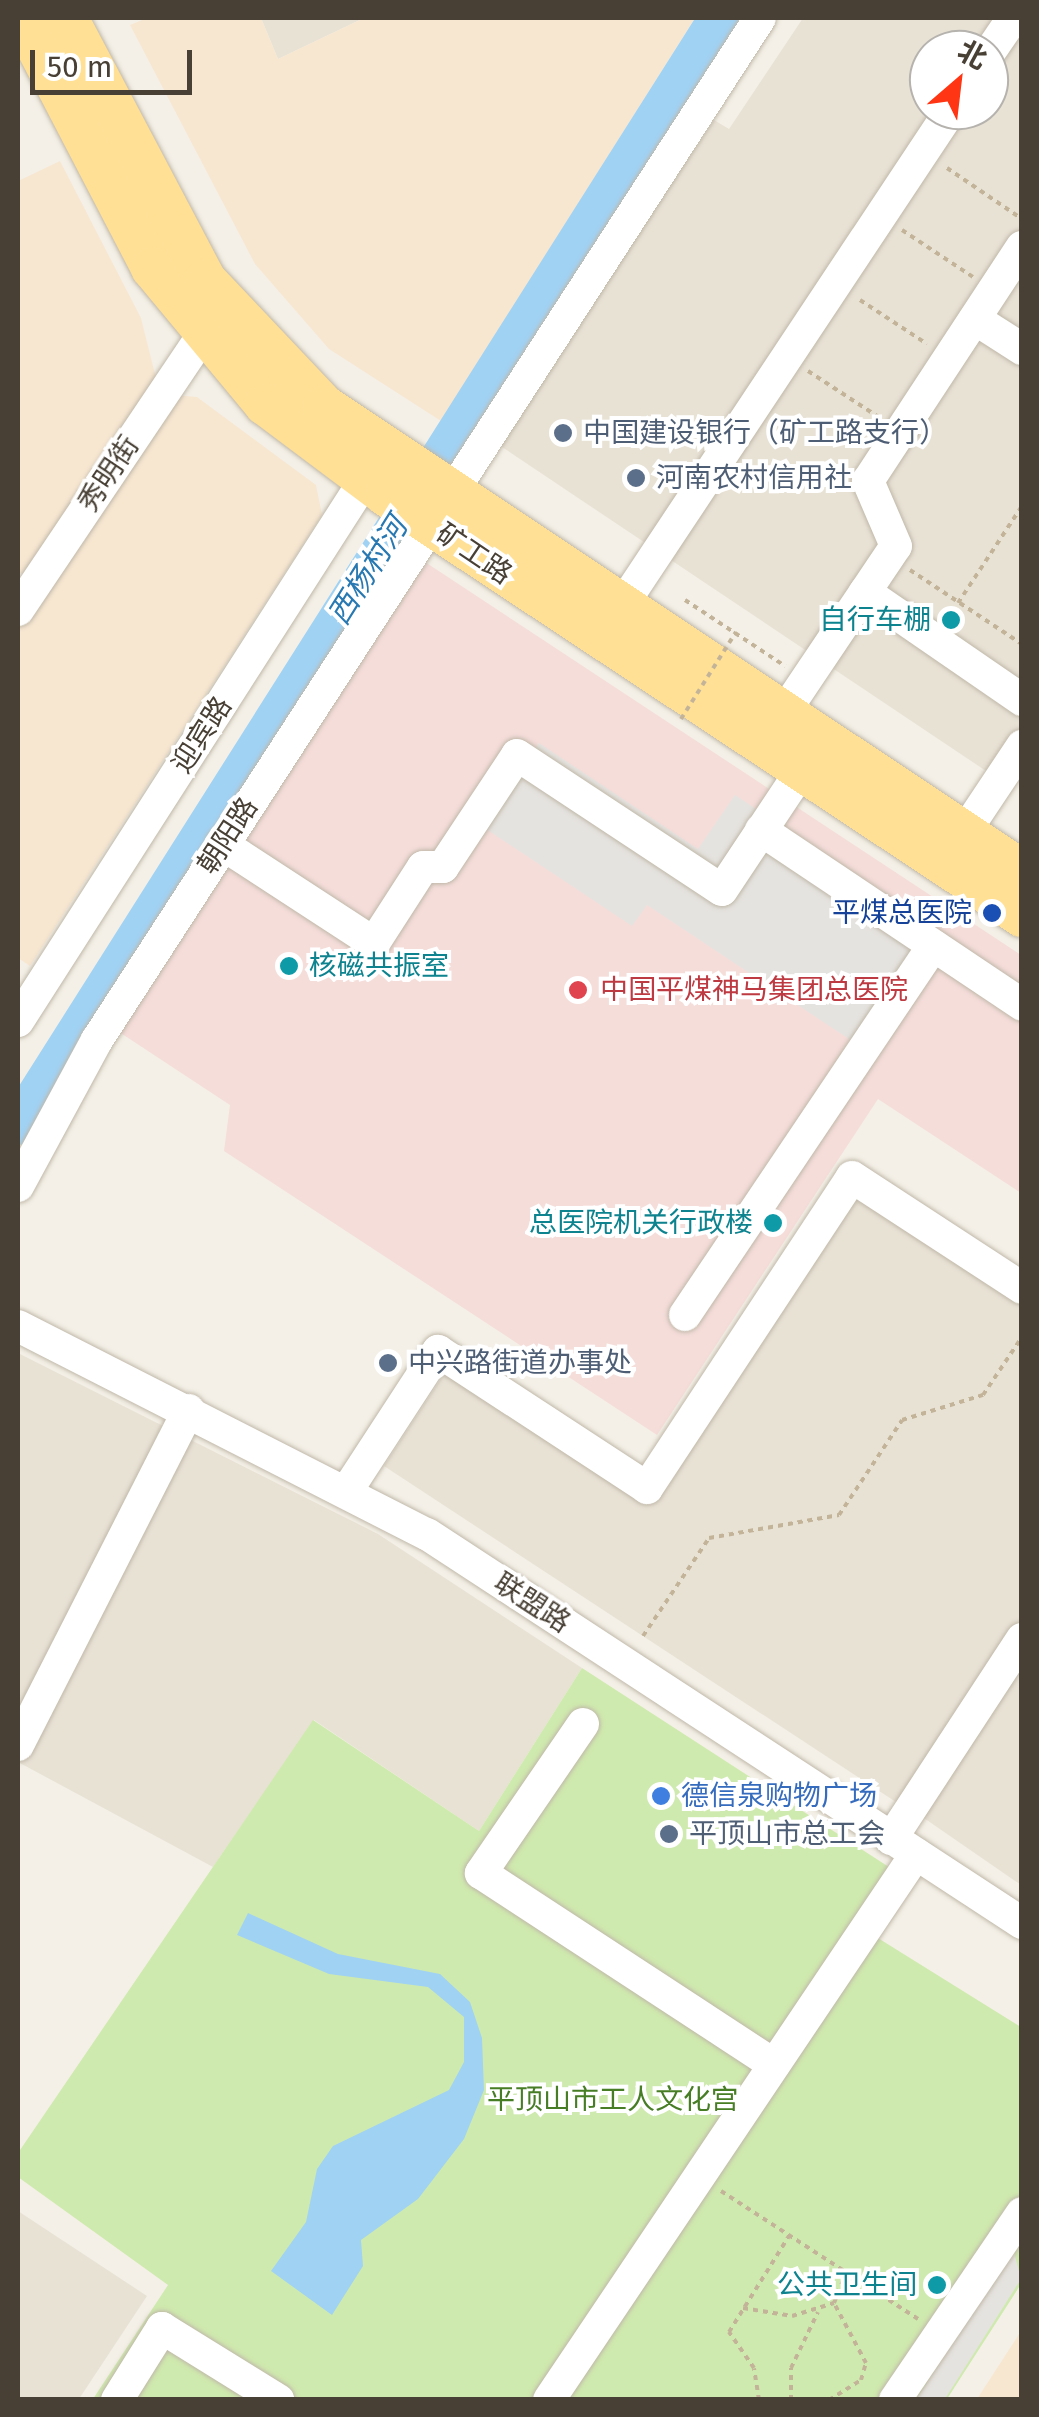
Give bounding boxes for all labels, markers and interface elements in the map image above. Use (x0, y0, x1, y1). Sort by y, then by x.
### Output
scale bar (35, 30, 198, 92)
north arrow (909, 30, 1009, 130)
text: 北 (952, 34, 992, 76)
text: 50 m (47, 49, 112, 85)
place label: 中国建设银行（矿工路支行） (583, 416, 947, 450)
marker: 中国建设银行（矿工路支行） (552, 422, 574, 444)
street label: 秀明街 (72, 430, 146, 518)
place label: 河南农村信用社 (656, 461, 852, 495)
marker: 河南农村信用社 (625, 467, 647, 489)
water label: 西杨村河 (321, 511, 415, 631)
street label: 矿工路 (430, 517, 518, 591)
place label: 自行车棚 (819, 603, 931, 637)
marker: 自行车棚 (940, 609, 962, 631)
street label: 迎宾路 (165, 691, 239, 779)
street label: 朝阳路 (191, 792, 265, 880)
place label: 平煤总医院 (832, 896, 972, 930)
marker: 平煤总医院 (981, 902, 1003, 924)
place label: 核磁共振室 (309, 949, 449, 983)
marker: 核磁共振室 (278, 955, 300, 977)
place label: 中国平煤神马集团总医院 (600, 973, 908, 1007)
marker: 中国平煤神马集团总医院 (565, 977, 591, 1003)
place label: 总医院机关行政楼 (529, 1206, 753, 1240)
marker: 总医院机关行政楼 (762, 1212, 784, 1234)
place label: 中兴路街道办事处 (408, 1346, 632, 1380)
marker: 中兴路街道办事处 (377, 1352, 399, 1374)
street label: 联盟路 (488, 1566, 576, 1640)
place label: 德信泉购物广场 (681, 1779, 877, 1813)
marker: 德信泉购物广场 (650, 1785, 672, 1807)
place label: 平顶山市总工会 (689, 1817, 885, 1851)
marker: 平顶山市总工会 (658, 1823, 680, 1845)
park label: 平顶山市工人文化宫 (487, 2083, 739, 2117)
place label: 公共卫生间 (777, 2268, 917, 2302)
marker: 公共卫生间 (926, 2274, 948, 2296)

